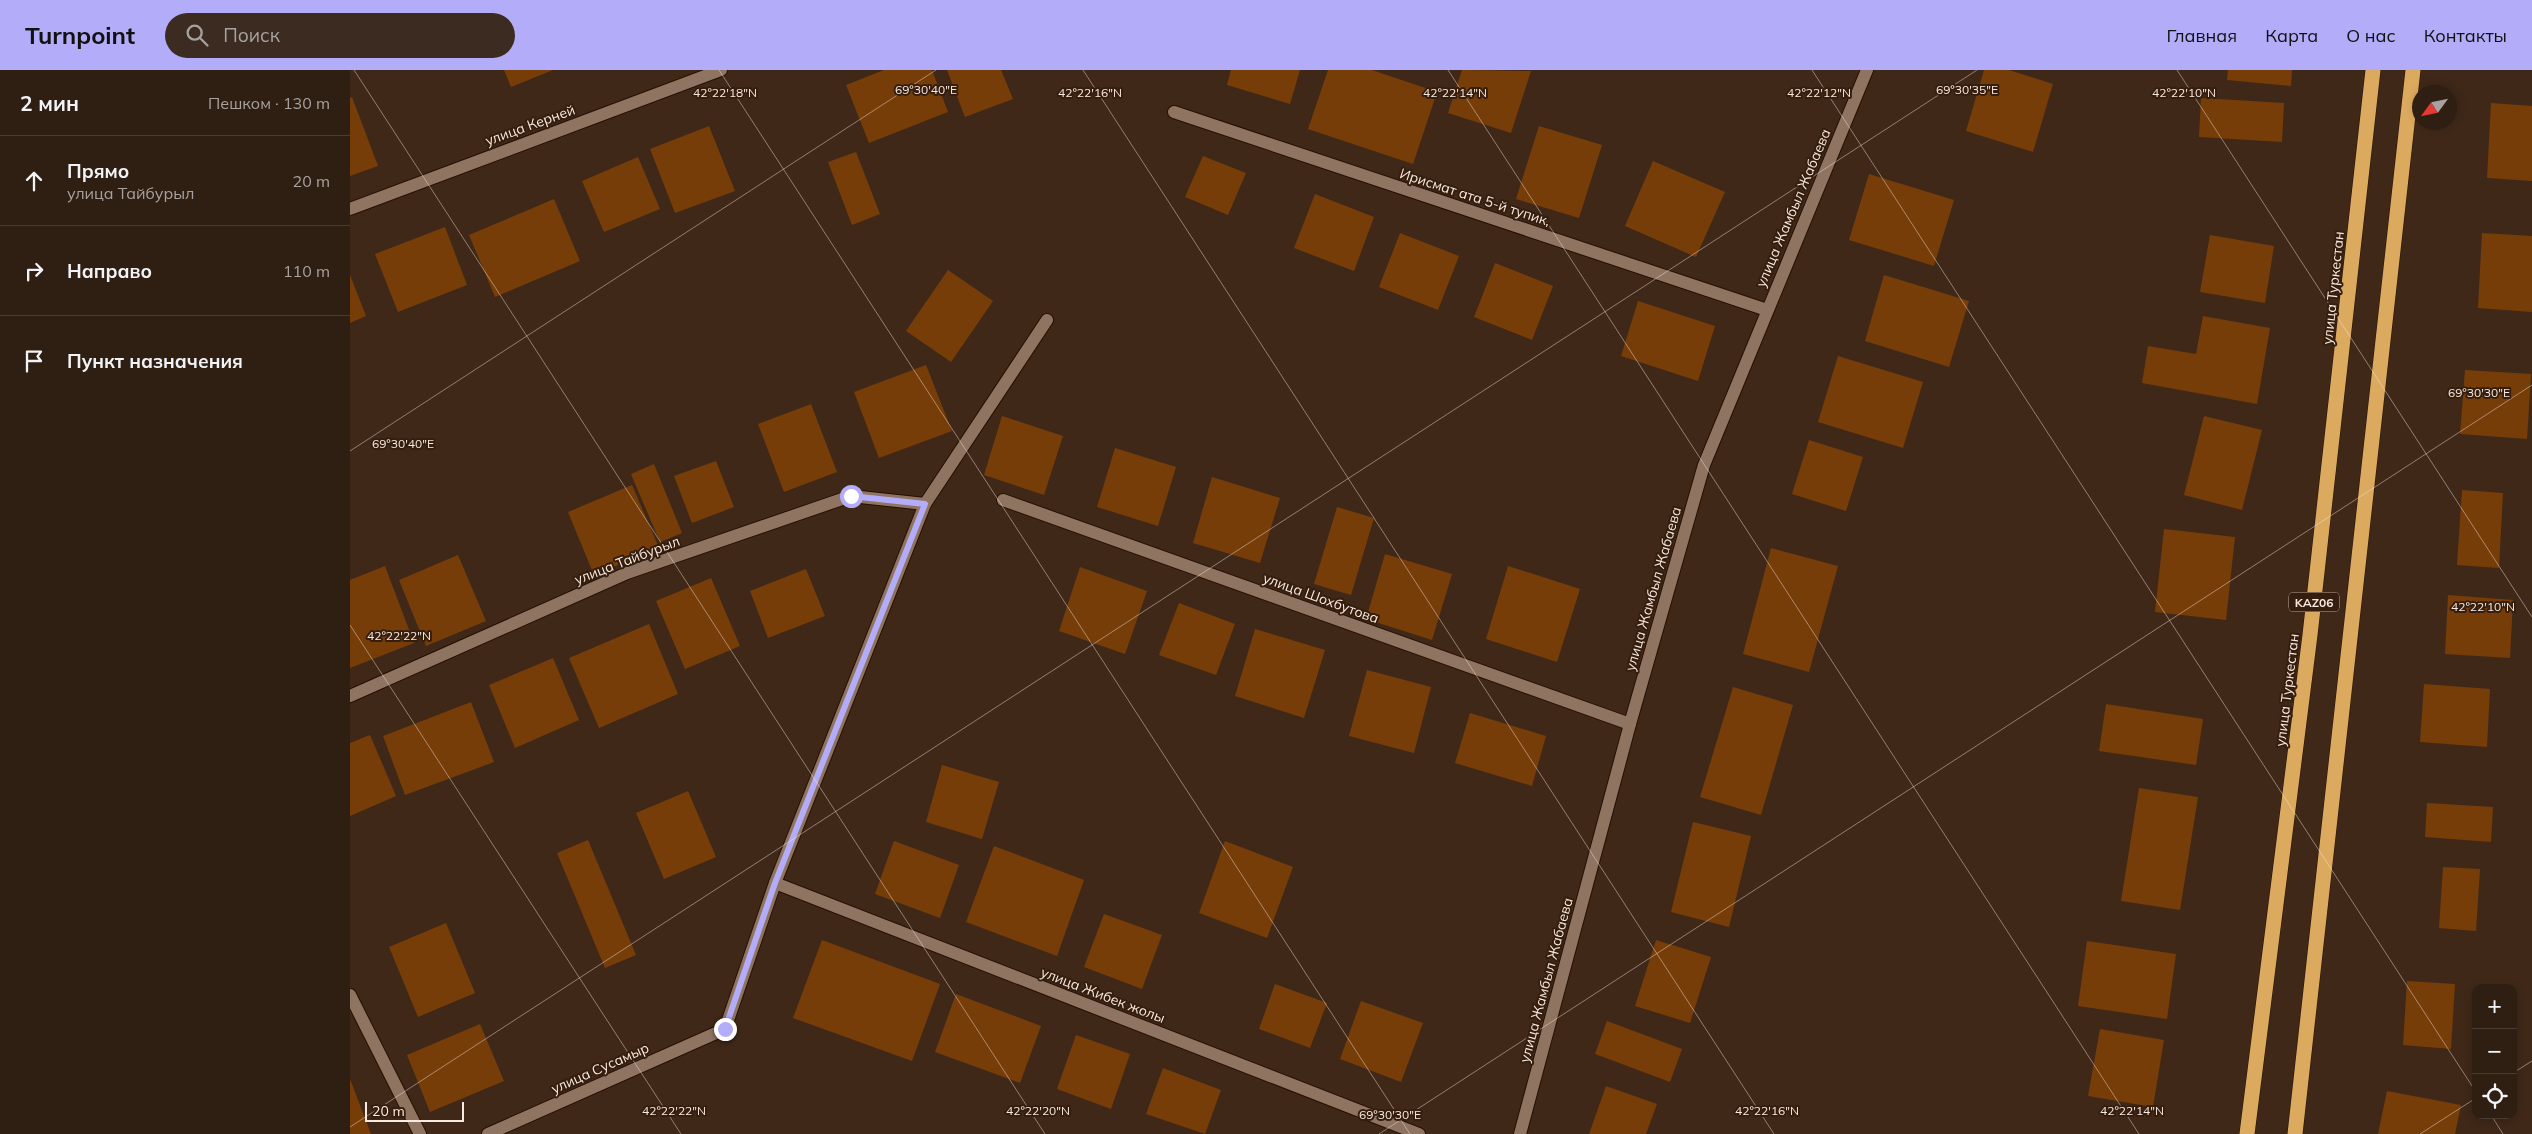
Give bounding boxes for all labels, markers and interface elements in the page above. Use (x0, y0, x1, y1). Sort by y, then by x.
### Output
search box (165, 13, 515, 58)
text: Turnpoint (25, 20, 135, 50)
icon: search (183, 21, 211, 49)
text: Поиск (223, 23, 280, 47)
text: Главная (2167, 24, 2237, 47)
text: Карта (2265, 24, 2318, 47)
text: О нас (2346, 24, 2396, 47)
text: Контакты (2424, 24, 2507, 47)
text: 69°30'40"E (895, 82, 957, 97)
text: 69°30'35"E (1936, 82, 1998, 97)
text: 42°22'18"N (693, 85, 757, 100)
text: 42°22'16"N (1058, 85, 1122, 100)
text: 42°22'14"N (1423, 85, 1487, 100)
text: 42°22'12"N (1787, 85, 1851, 100)
text: 42°22'10"N (2152, 85, 2216, 100)
north arrow (2412, 85, 2457, 130)
text: 2 мин (20, 90, 79, 116)
text: Пешком · 130 m (208, 93, 330, 113)
street label: улица Керней (483, 100, 577, 150)
street label: улица Жамбыл Жабаева (1751, 126, 1835, 290)
text: Прямо (67, 159, 129, 183)
street label: Ирисмат ата 5-й тупик, (1397, 164, 1553, 230)
icon: ahead (20, 167, 48, 195)
text: 20 m (293, 171, 330, 191)
text: улица Тайбурыл (67, 183, 194, 203)
street label: улица Туркестан (2318, 231, 2348, 345)
icon: right (20, 257, 48, 285)
text: Направо (67, 259, 152, 283)
text: 110 m (283, 261, 330, 281)
icon: arrive (20, 347, 48, 375)
text: Пункт назначения (67, 349, 243, 373)
text: 69°30'30"E (2448, 385, 2510, 400)
text: 69°30'40"E (372, 436, 434, 451)
route start (840, 485, 863, 508)
street label: улица Жамбыл Жабаева (1621, 505, 1685, 673)
street label: улица Тайбурыл (572, 532, 682, 588)
street label: улица Шохбутова (1261, 569, 1381, 627)
road number: KАZ06 (2289, 592, 2339, 612)
text: 42°22'10"N (2451, 599, 2515, 614)
text: 42°22'22"N (367, 628, 431, 643)
street label: улица Туркестан (2271, 632, 2303, 748)
street label: улица Жамбыл Жабаева (1515, 896, 1577, 1064)
street label: улица Жибек жолы (1038, 963, 1168, 1027)
map controls (2472, 984, 2517, 1119)
button: + (2472, 984, 2517, 1029)
route end (714, 1018, 737, 1041)
button: − (2472, 1029, 2517, 1074)
street label: улица Сусамыр (548, 1038, 652, 1098)
button: locate (2472, 1074, 2517, 1119)
scale bar (365, 1099, 464, 1122)
text: 20 m (372, 1102, 405, 1120)
text: 42°22'22"N (642, 1103, 706, 1118)
text: 42°22'20"N (1006, 1103, 1070, 1118)
text: 42°22'16"N (1735, 1103, 1799, 1118)
text: 42°22'14"N (2100, 1103, 2164, 1118)
text: 69°30'30"E (1359, 1107, 1421, 1122)

